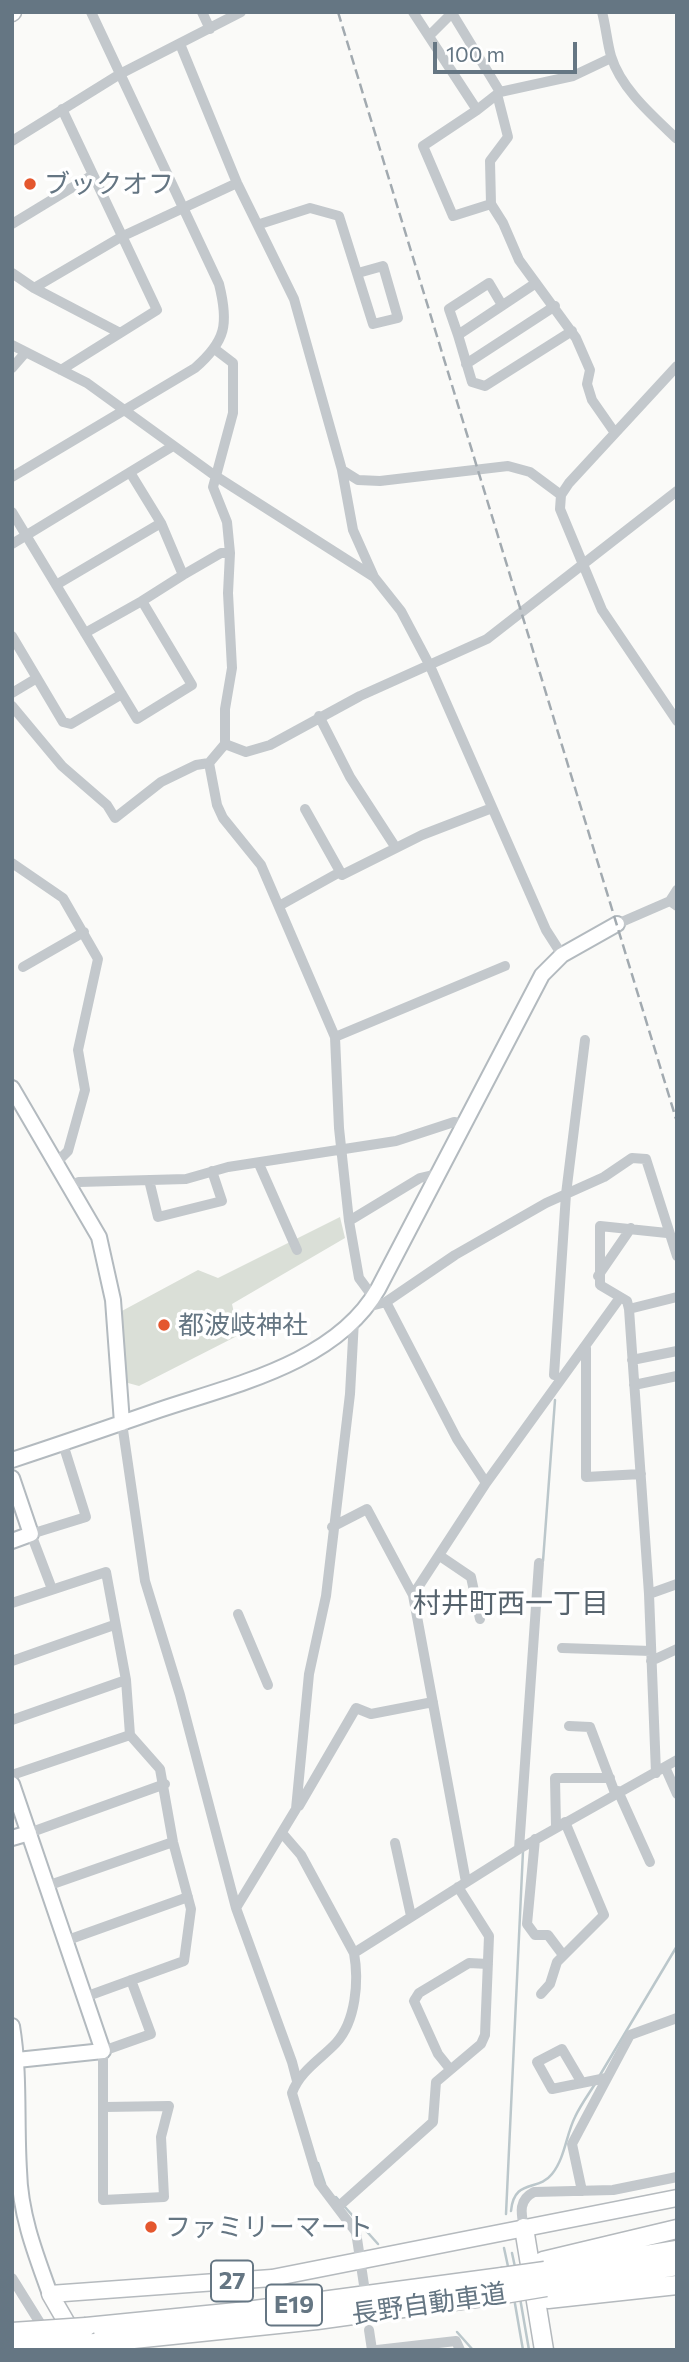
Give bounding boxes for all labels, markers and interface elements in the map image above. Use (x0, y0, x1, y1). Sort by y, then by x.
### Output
scale bar (437, 28, 580, 72)
text: 100 m (446, 41, 505, 66)
place label: ブックオフ (44, 168, 174, 200)
marker: ブックオフ (22, 176, 38, 192)
place label: 都波岐神社 (178, 1309, 308, 1341)
marker: 都波岐神社 (156, 1317, 172, 1333)
district label: 村井町西一丁目 (413, 1587, 609, 1621)
place label: ファミリーマート (165, 2211, 373, 2243)
marker: ファミリーマート (143, 2219, 159, 2235)
road number: 27 (211, 2260, 253, 2302)
street label: 長野自動車道 (350, 2278, 508, 2330)
road number: E19 (266, 2284, 322, 2326)

